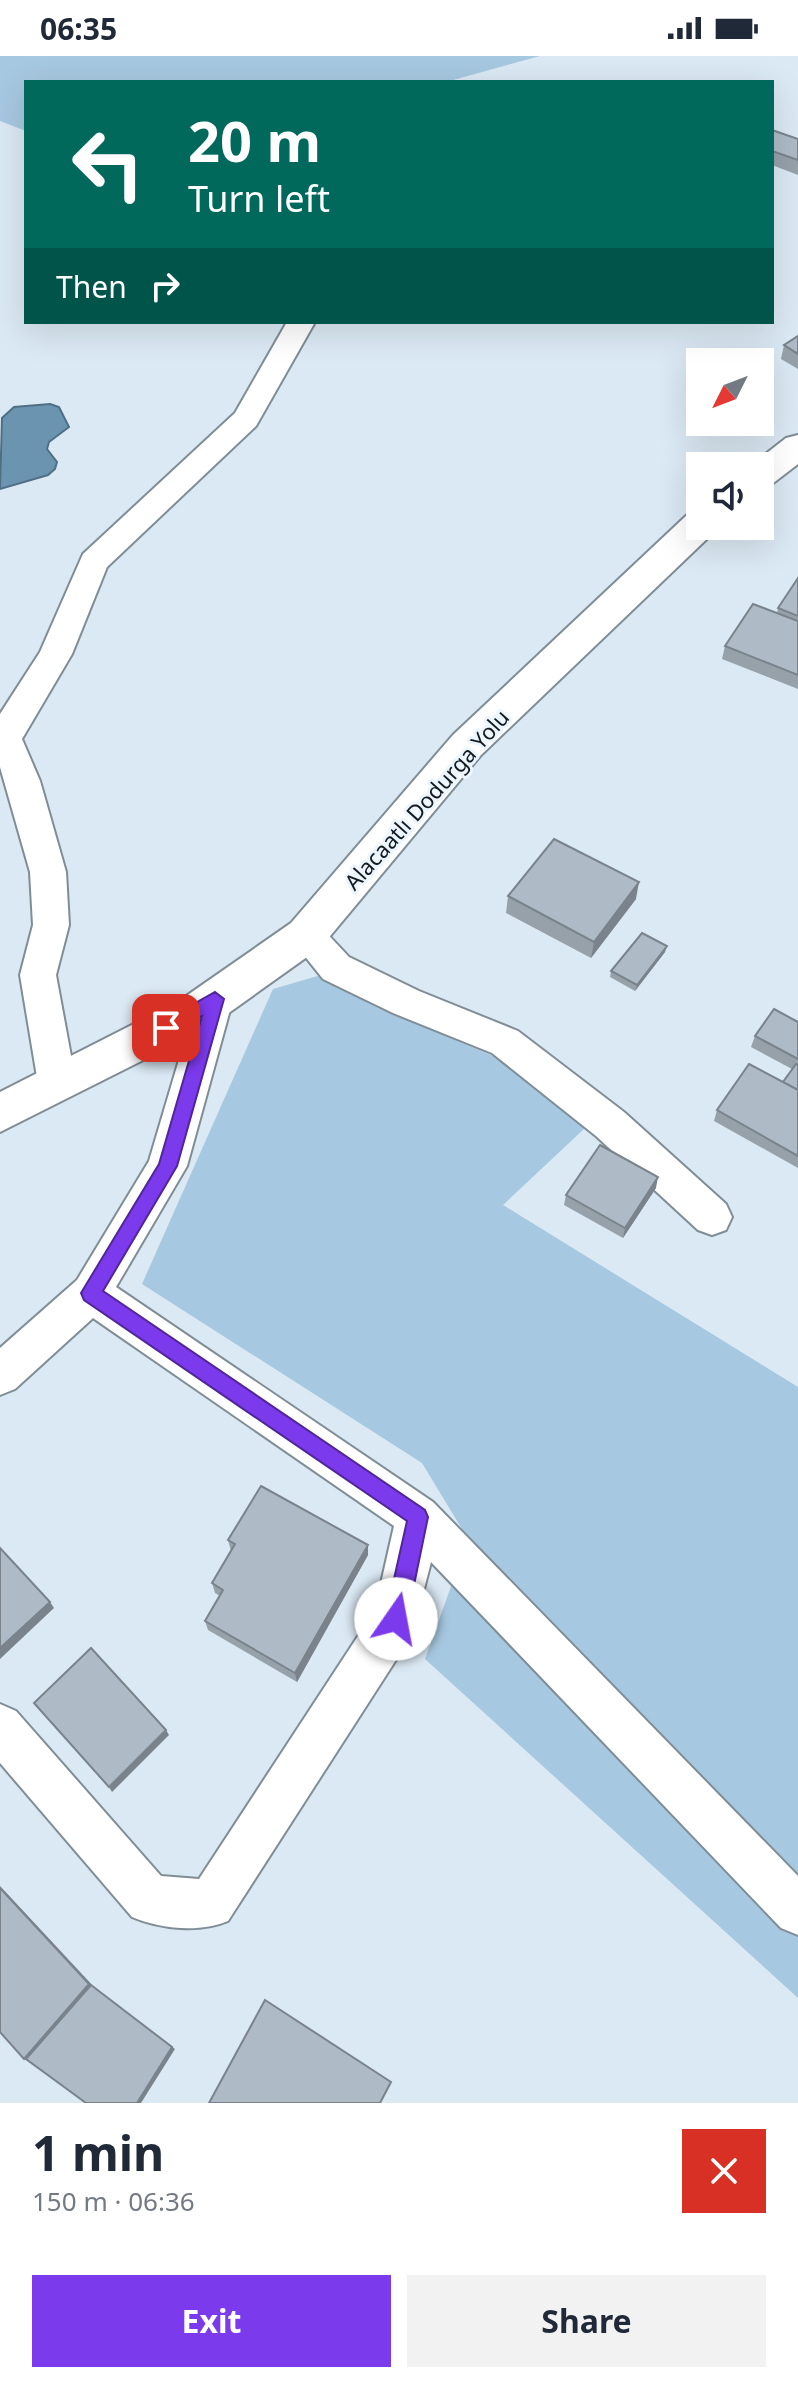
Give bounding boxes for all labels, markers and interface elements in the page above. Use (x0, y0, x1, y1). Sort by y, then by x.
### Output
text: 06:35 (40, 8, 117, 49)
text: 20 m (188, 102, 321, 178)
icon: left (56, 112, 160, 216)
text: Turn left (188, 174, 330, 223)
icon: right (143, 264, 187, 308)
text: Then (56, 266, 127, 307)
north arrow (686, 348, 774, 436)
map controls (686, 348, 774, 540)
button: sound (686, 452, 774, 540)
street label: Alacaatlı Dodurga Yolu (337, 702, 515, 896)
pin (132, 994, 200, 1062)
icon: arrive (144, 1006, 188, 1050)
position arrow (354, 1577, 438, 1661)
text: 1 min (32, 2120, 164, 2185)
button: close (682, 2129, 766, 2213)
text: 150 m · 06:36 (32, 2183, 195, 2219)
button: Exit (32, 2275, 391, 2367)
button: Share (407, 2275, 766, 2367)

